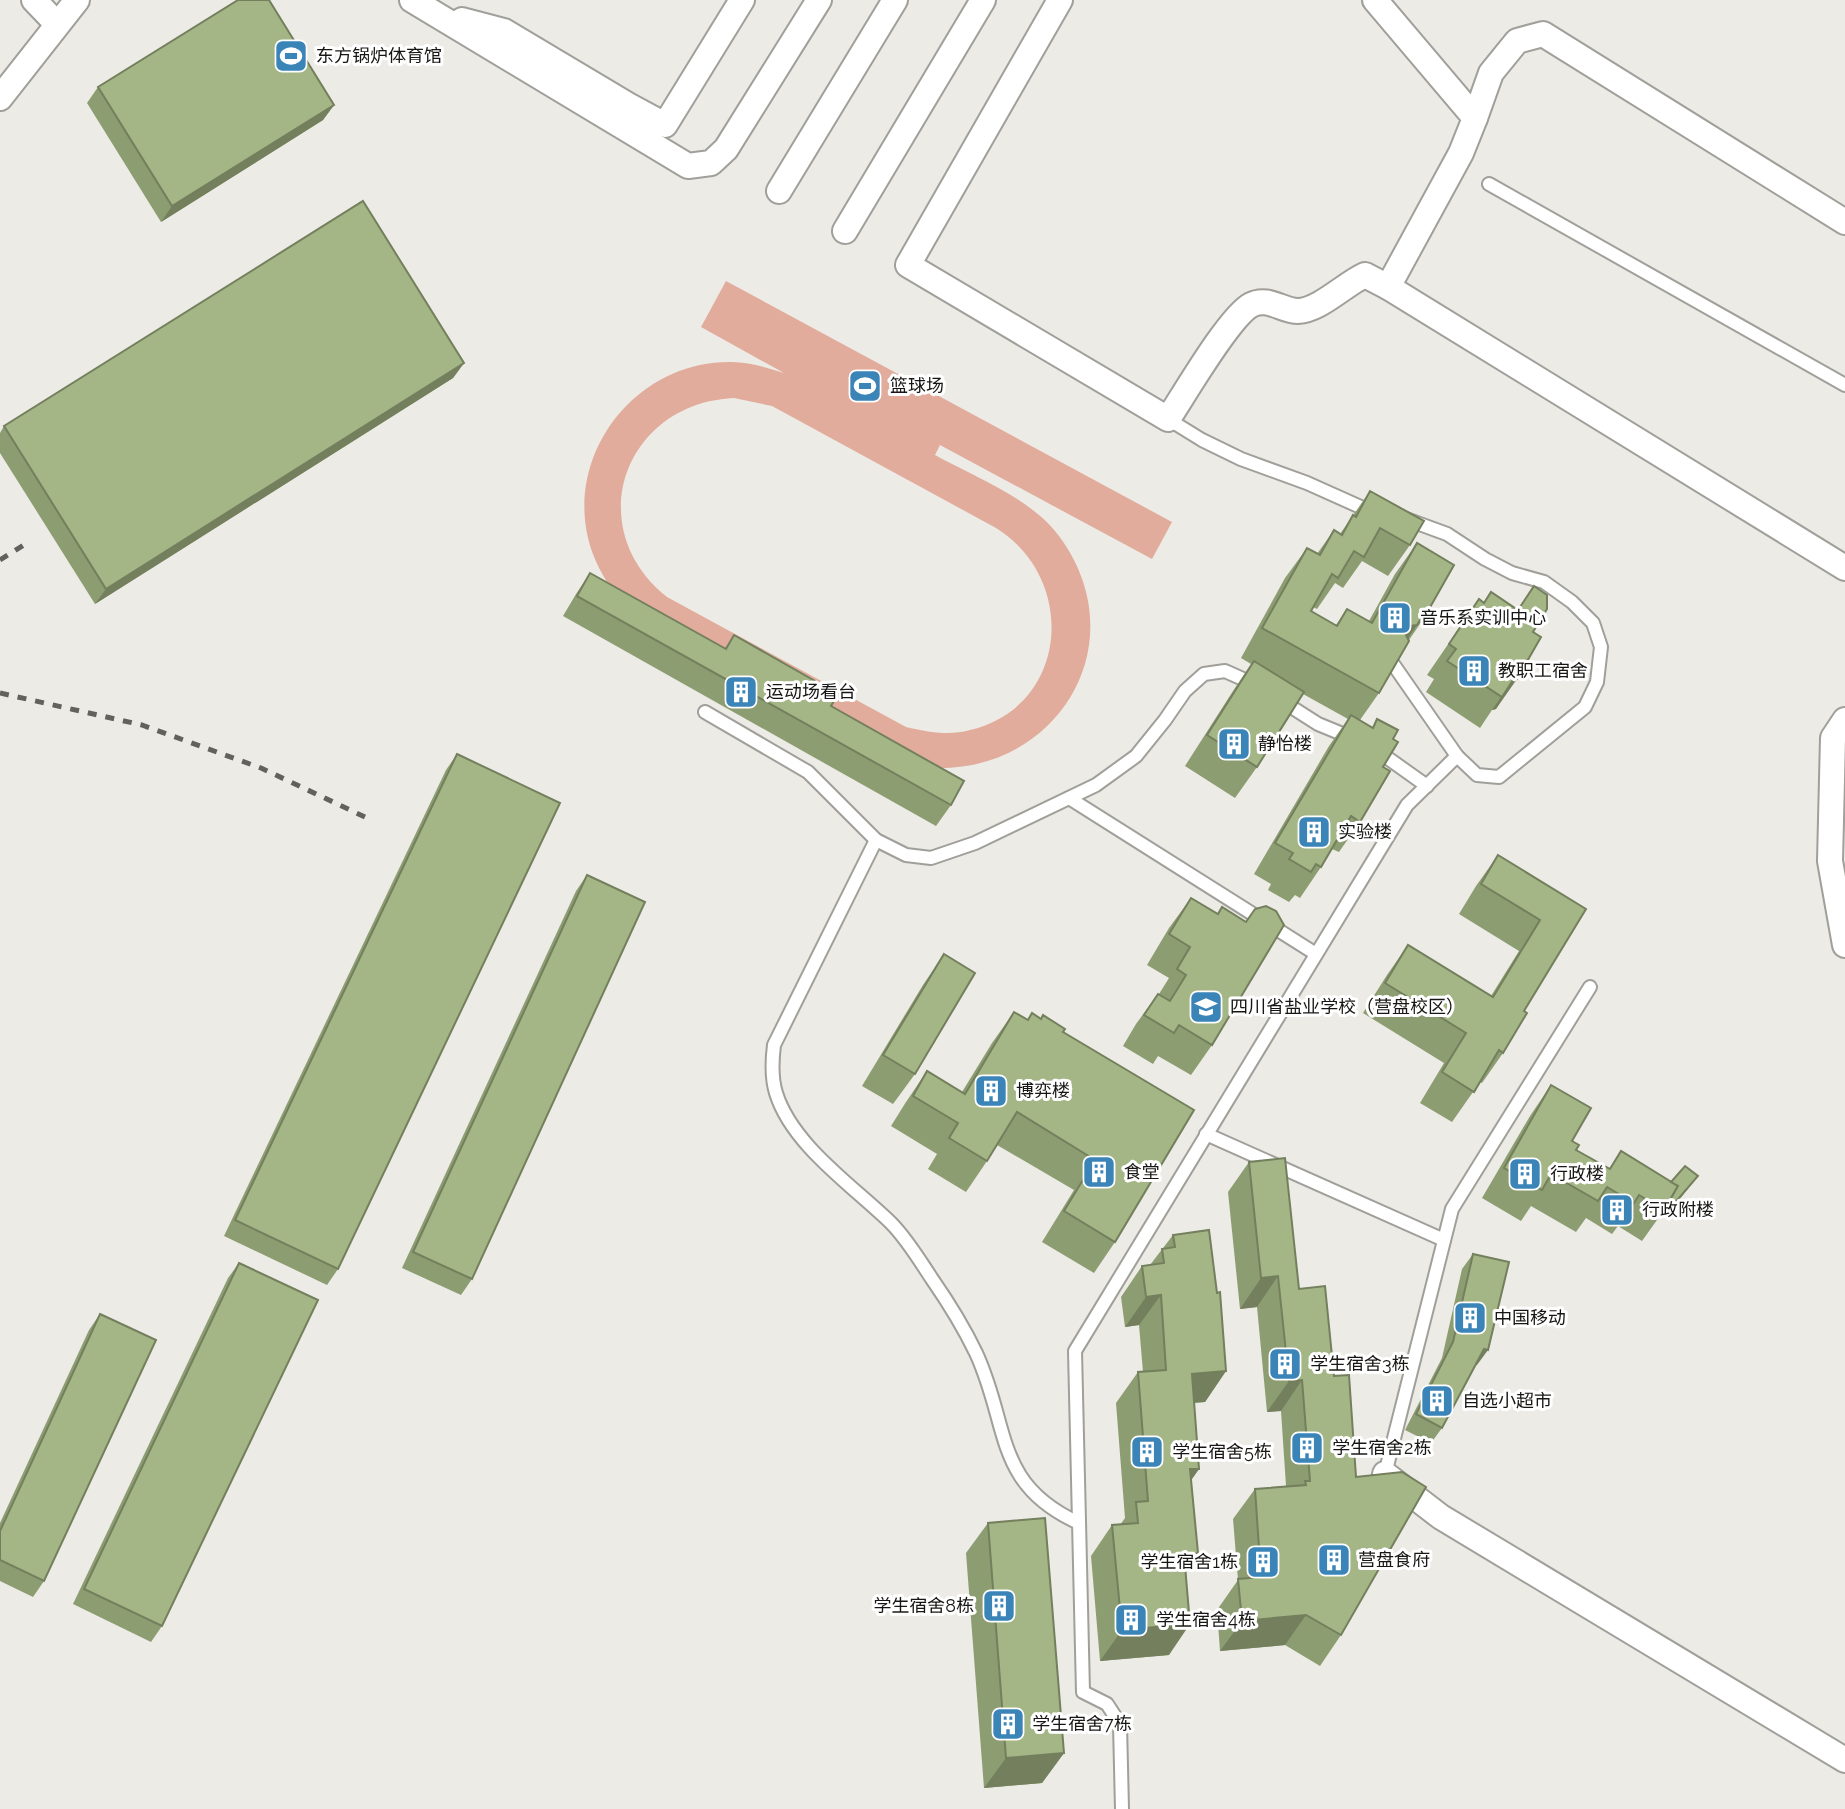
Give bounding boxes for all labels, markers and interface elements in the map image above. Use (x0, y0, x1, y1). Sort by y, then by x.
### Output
sports icon: 东方锅炉体育馆 (272, 37, 310, 75)
place label: 东方锅炉体育馆 (316, 45, 442, 66)
sports icon: 篮球场 (846, 367, 884, 405)
place label: 篮球场 (890, 375, 944, 396)
building icon: 音乐系实训中心 (1376, 599, 1414, 637)
place label: 音乐系实训中心 (1420, 607, 1546, 628)
building icon: 教职工宿舍 (1455, 652, 1493, 690)
place label: 教职工宿舍 (1498, 660, 1588, 681)
building icon: 运动场看台 (722, 673, 760, 711)
place label: 运动场看台 (766, 681, 856, 702)
building icon: 静怡楼 (1215, 725, 1253, 763)
place label: 静怡楼 (1258, 733, 1312, 754)
building icon: 实验楼 (1295, 813, 1333, 851)
place label: 实验楼 (1338, 821, 1392, 842)
school or university icon: 四川省盐业学校（营盘校区） (1187, 988, 1225, 1026)
place label: 四川省盐业学校（营盘校区） (1230, 996, 1464, 1017)
building icon: 博弈楼 (972, 1072, 1010, 1110)
place label: 博弈楼 (1016, 1080, 1070, 1101)
building icon: 食堂 (1080, 1153, 1118, 1191)
building icon: 行政楼 (1506, 1155, 1544, 1193)
place label: 食堂 (1124, 1161, 1160, 1182)
place label: 行政楼 (1550, 1163, 1604, 1184)
building icon: 行政附楼 (1598, 1191, 1636, 1229)
place label: 行政附楼 (1642, 1199, 1714, 1220)
building icon: 中国移动 (1451, 1299, 1489, 1337)
place label: 中国移动 (1494, 1307, 1566, 1328)
building icon: 学生宿舍3栋 (1266, 1345, 1304, 1383)
place label: 学生宿舍3栋 (1310, 1353, 1410, 1374)
building icon: 自选小超市 (1418, 1382, 1456, 1420)
place label: 自选小超市 (1462, 1390, 1552, 1411)
building icon: 学生宿舍2栋 (1288, 1429, 1326, 1467)
building icon: 学生宿舍5栋 (1128, 1433, 1166, 1471)
place label: 学生宿舍2栋 (1332, 1437, 1431, 1458)
place label: 学生宿舍5栋 (1172, 1441, 1272, 1462)
building icon: 营盘食府 (1315, 1541, 1353, 1579)
building icon: 学生宿舍1栋 (1244, 1543, 1282, 1581)
place label: 营盘食府 (1358, 1549, 1430, 1570)
place label: 学生宿舍1栋 (1140, 1551, 1238, 1572)
building icon: 学生宿舍8栋 (980, 1587, 1018, 1625)
place label: 学生宿舍8栋 (873, 1595, 974, 1616)
building icon: 学生宿舍4栋 (1112, 1601, 1150, 1639)
place label: 学生宿舍4栋 (1156, 1609, 1256, 1630)
building icon: 学生宿舍7栋 (989, 1705, 1027, 1743)
place label: 学生宿舍7栋 (1032, 1713, 1132, 1734)

